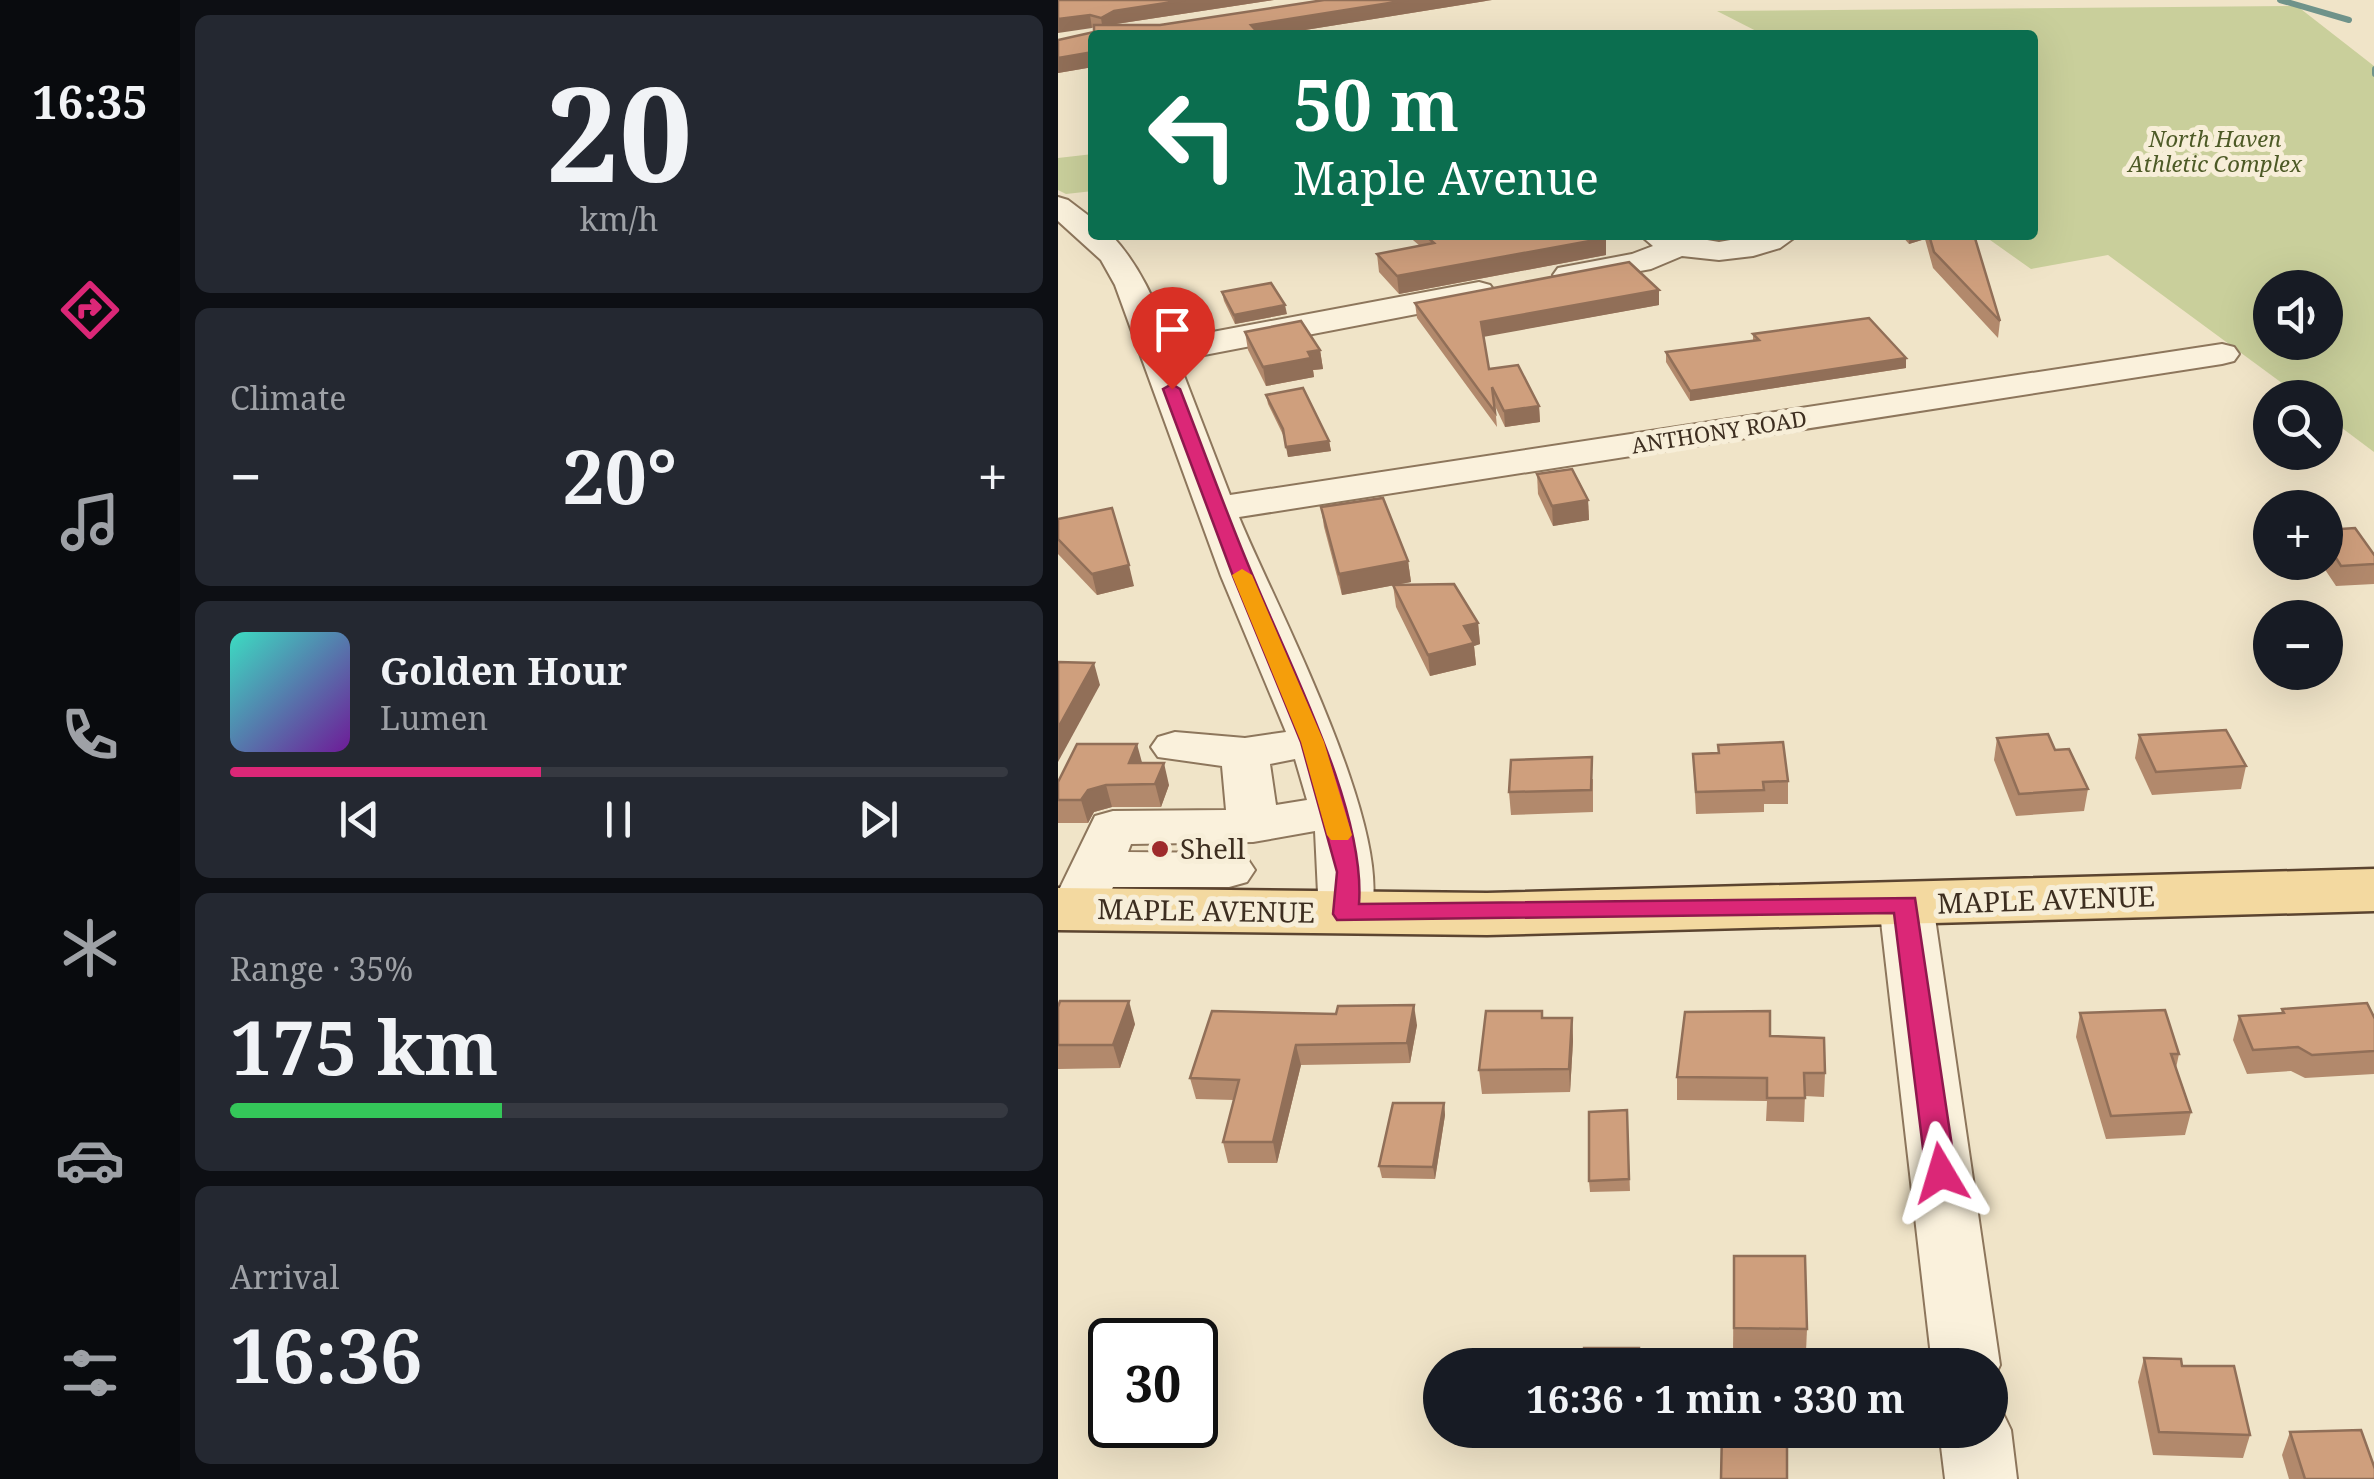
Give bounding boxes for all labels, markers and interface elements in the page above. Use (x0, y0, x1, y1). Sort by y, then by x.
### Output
text: 20 (546, 43, 692, 220)
text: 50 m (1293, 56, 1459, 152)
icon: left (1128, 70, 1258, 200)
text: 16:35 (32, 71, 148, 132)
park label: North Haven Athletic Complex (2126, 123, 2303, 178)
text: Maple Avenue (1293, 147, 1599, 208)
text: km/h (580, 197, 658, 240)
map controls (2253, 270, 2343, 690)
button: sound (2253, 270, 2343, 360)
icon: directions (55, 275, 125, 345)
pin (1130, 287, 1215, 390)
icon: arrive (1145, 302, 1200, 357)
text: Climate (230, 376, 346, 419)
button: search (2253, 380, 2343, 470)
street label: ANTHONY ROAD (1629, 402, 1809, 460)
text: 20° (562, 424, 677, 526)
text: − (230, 438, 262, 513)
text: + (977, 438, 1008, 513)
icon: music (55, 487, 125, 557)
button: + (2253, 490, 2343, 580)
button: − (2253, 600, 2343, 690)
text: Golden Hour (380, 644, 627, 696)
text: Lumen (380, 696, 488, 739)
icon: phone (55, 700, 125, 770)
icon: previous (332, 792, 387, 847)
icon: pause (591, 792, 646, 847)
icon: next (851, 792, 906, 847)
place label: Shell (1180, 829, 1246, 867)
marker: Shell (1149, 838, 1171, 860)
street label: MAPLE AVENUE (1936, 876, 2155, 922)
street label: MAPLE AVENUE (1097, 889, 1315, 931)
icon: climate (55, 913, 125, 983)
text: Range · 35% (230, 947, 413, 990)
text: 175 km (230, 995, 498, 1097)
position arrow (1889, 1121, 1993, 1225)
icon: car (55, 1125, 125, 1195)
text: Arrival (230, 1255, 339, 1298)
text: 16:36 (230, 1303, 422, 1405)
speed limit sign: 30 (1088, 1318, 1218, 1448)
icon: filters (55, 1338, 125, 1408)
text: 16:36 · 1 min · 330 m (1526, 1372, 1905, 1424)

